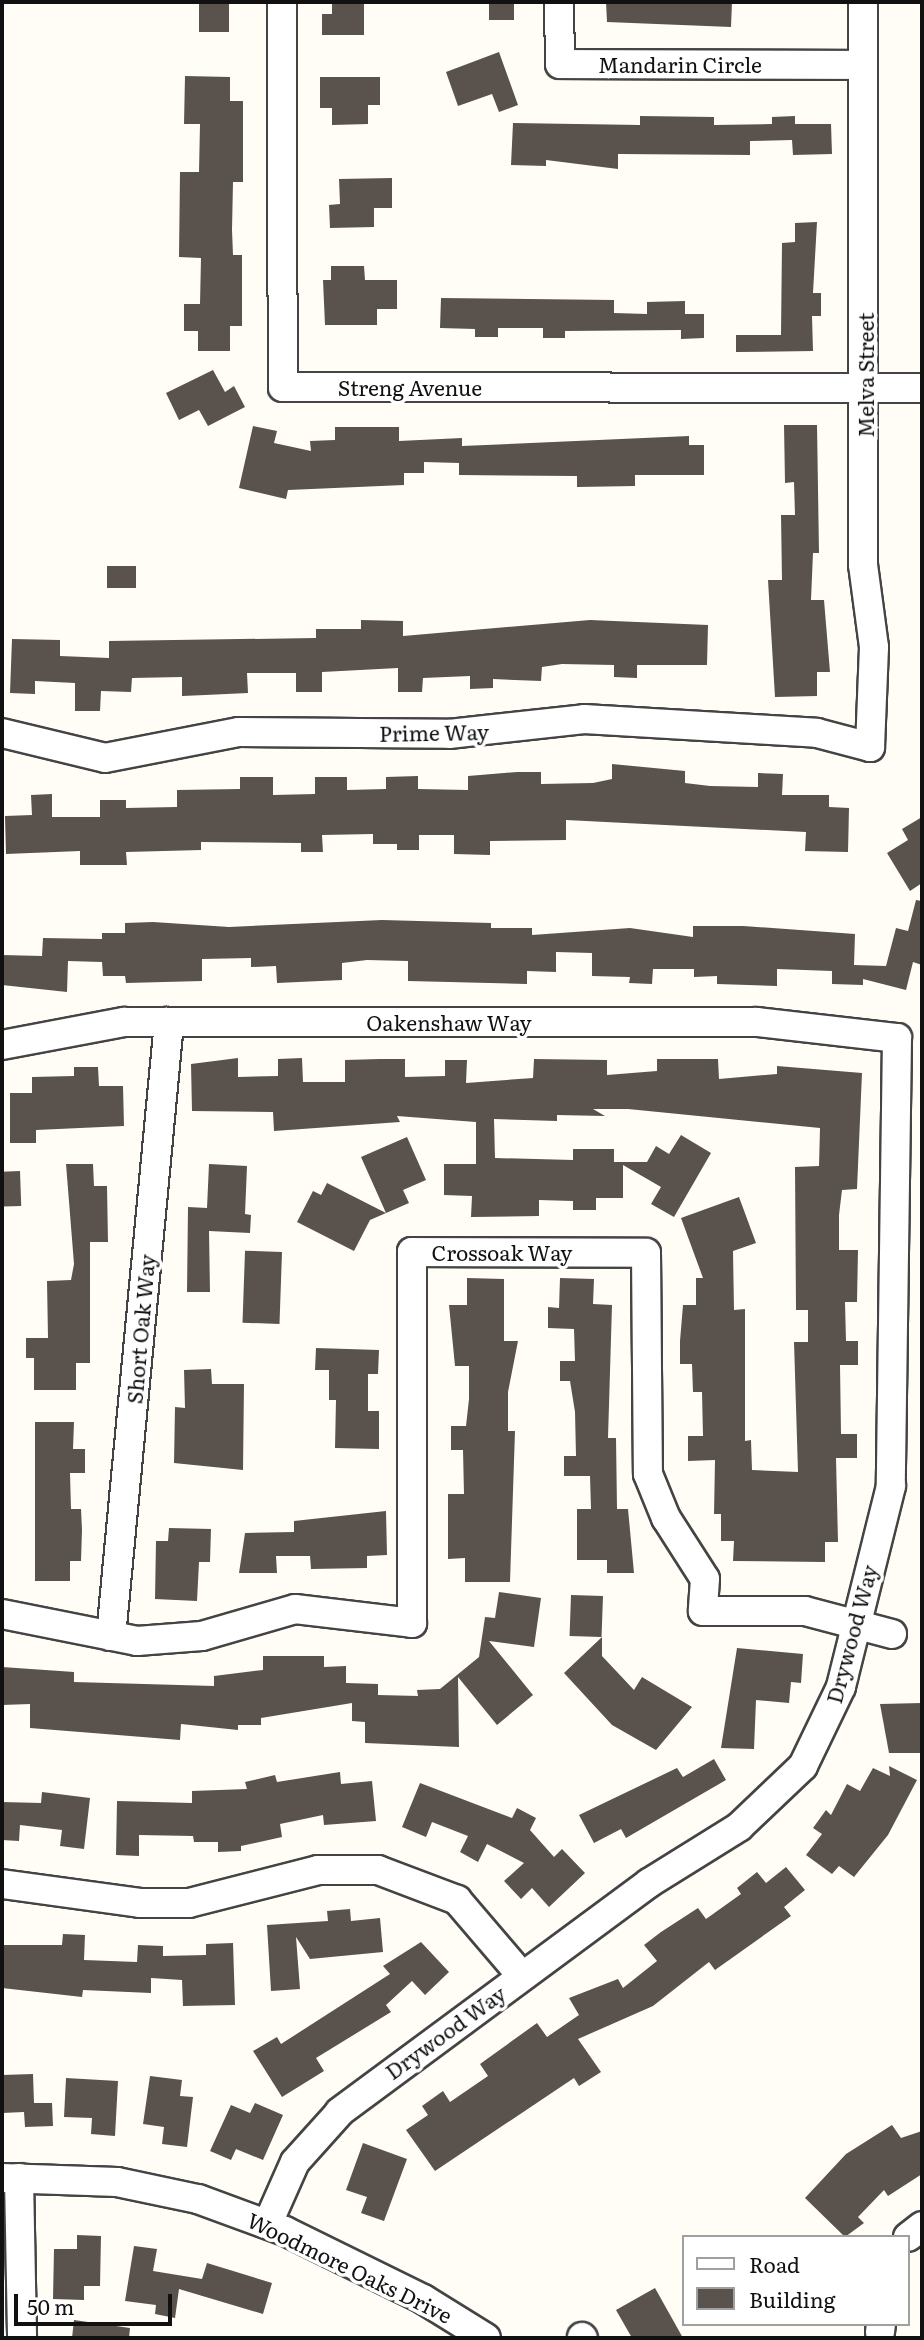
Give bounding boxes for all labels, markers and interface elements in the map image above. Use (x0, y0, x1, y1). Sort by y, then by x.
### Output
street label: Mandarin Circle (598, 51, 762, 77)
street label: Melva Street (852, 312, 878, 438)
street label: Streng Avenue (338, 374, 482, 400)
street label: Prime Way (379, 718, 489, 746)
street label: Oakenshaw Way (366, 1009, 532, 1035)
street label: Crossoak Way (432, 1239, 572, 1265)
street label: Short Oak Way (121, 1253, 159, 1405)
street label: Drywood Way (820, 1562, 882, 1706)
street label: Drywood Way (380, 1980, 510, 2084)
street label: Woodmore Oaks Drive (244, 2206, 456, 2328)
legend (682, 2235, 910, 2326)
text: Road (749, 2248, 800, 2279)
scale bar (18, 2280, 175, 2324)
text: Building (749, 2283, 835, 2314)
text: 50 m (27, 2290, 74, 2321)

